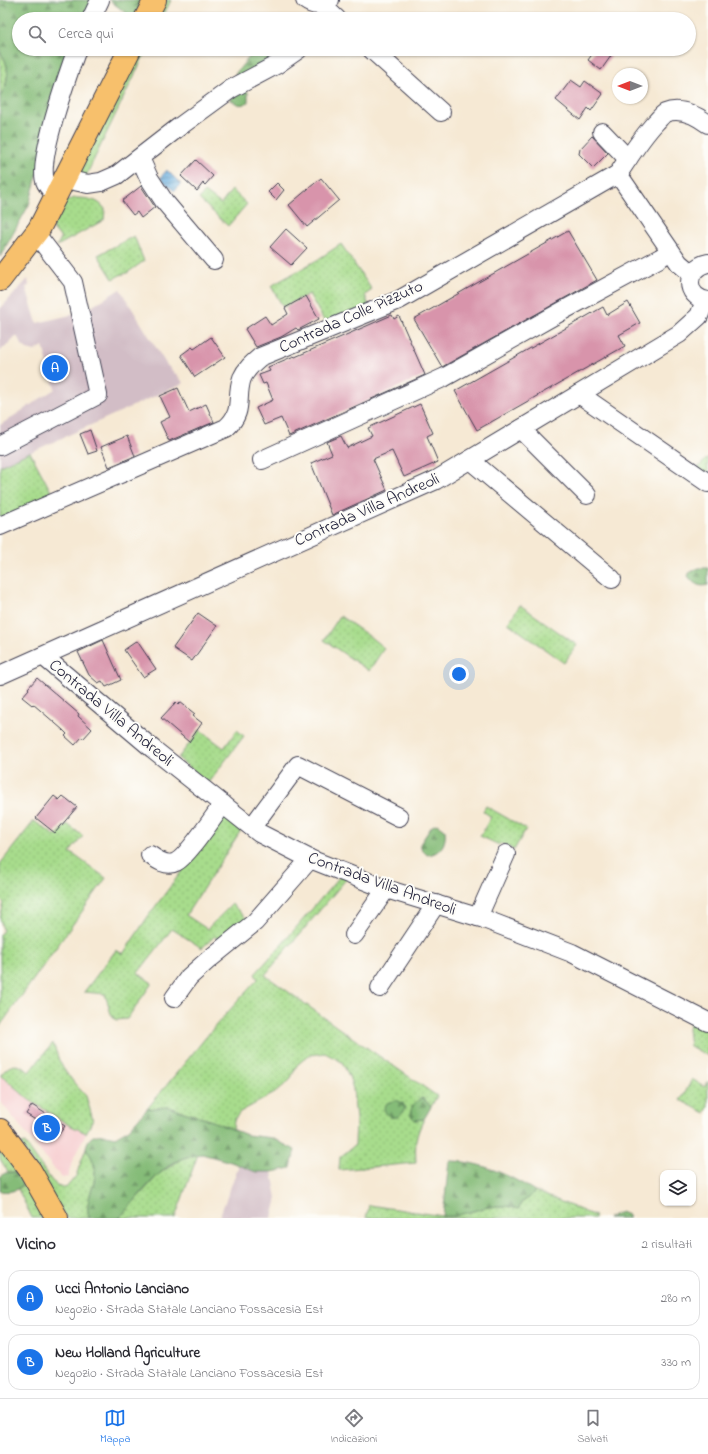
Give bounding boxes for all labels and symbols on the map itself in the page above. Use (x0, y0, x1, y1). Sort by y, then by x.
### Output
north arrow (612, 68, 648, 104)
street label: Contrada Colle Pizzuto (275, 274, 427, 360)
pin: A (42, 353, 68, 383)
street label: Contrada Villa Andreoli (291, 467, 443, 553)
street label: Contrada Villa Andreoli (43, 653, 179, 773)
your location (449, 664, 469, 684)
street label: Contrada Villa Andreoli (304, 846, 460, 922)
pin: B (34, 1113, 60, 1143)

